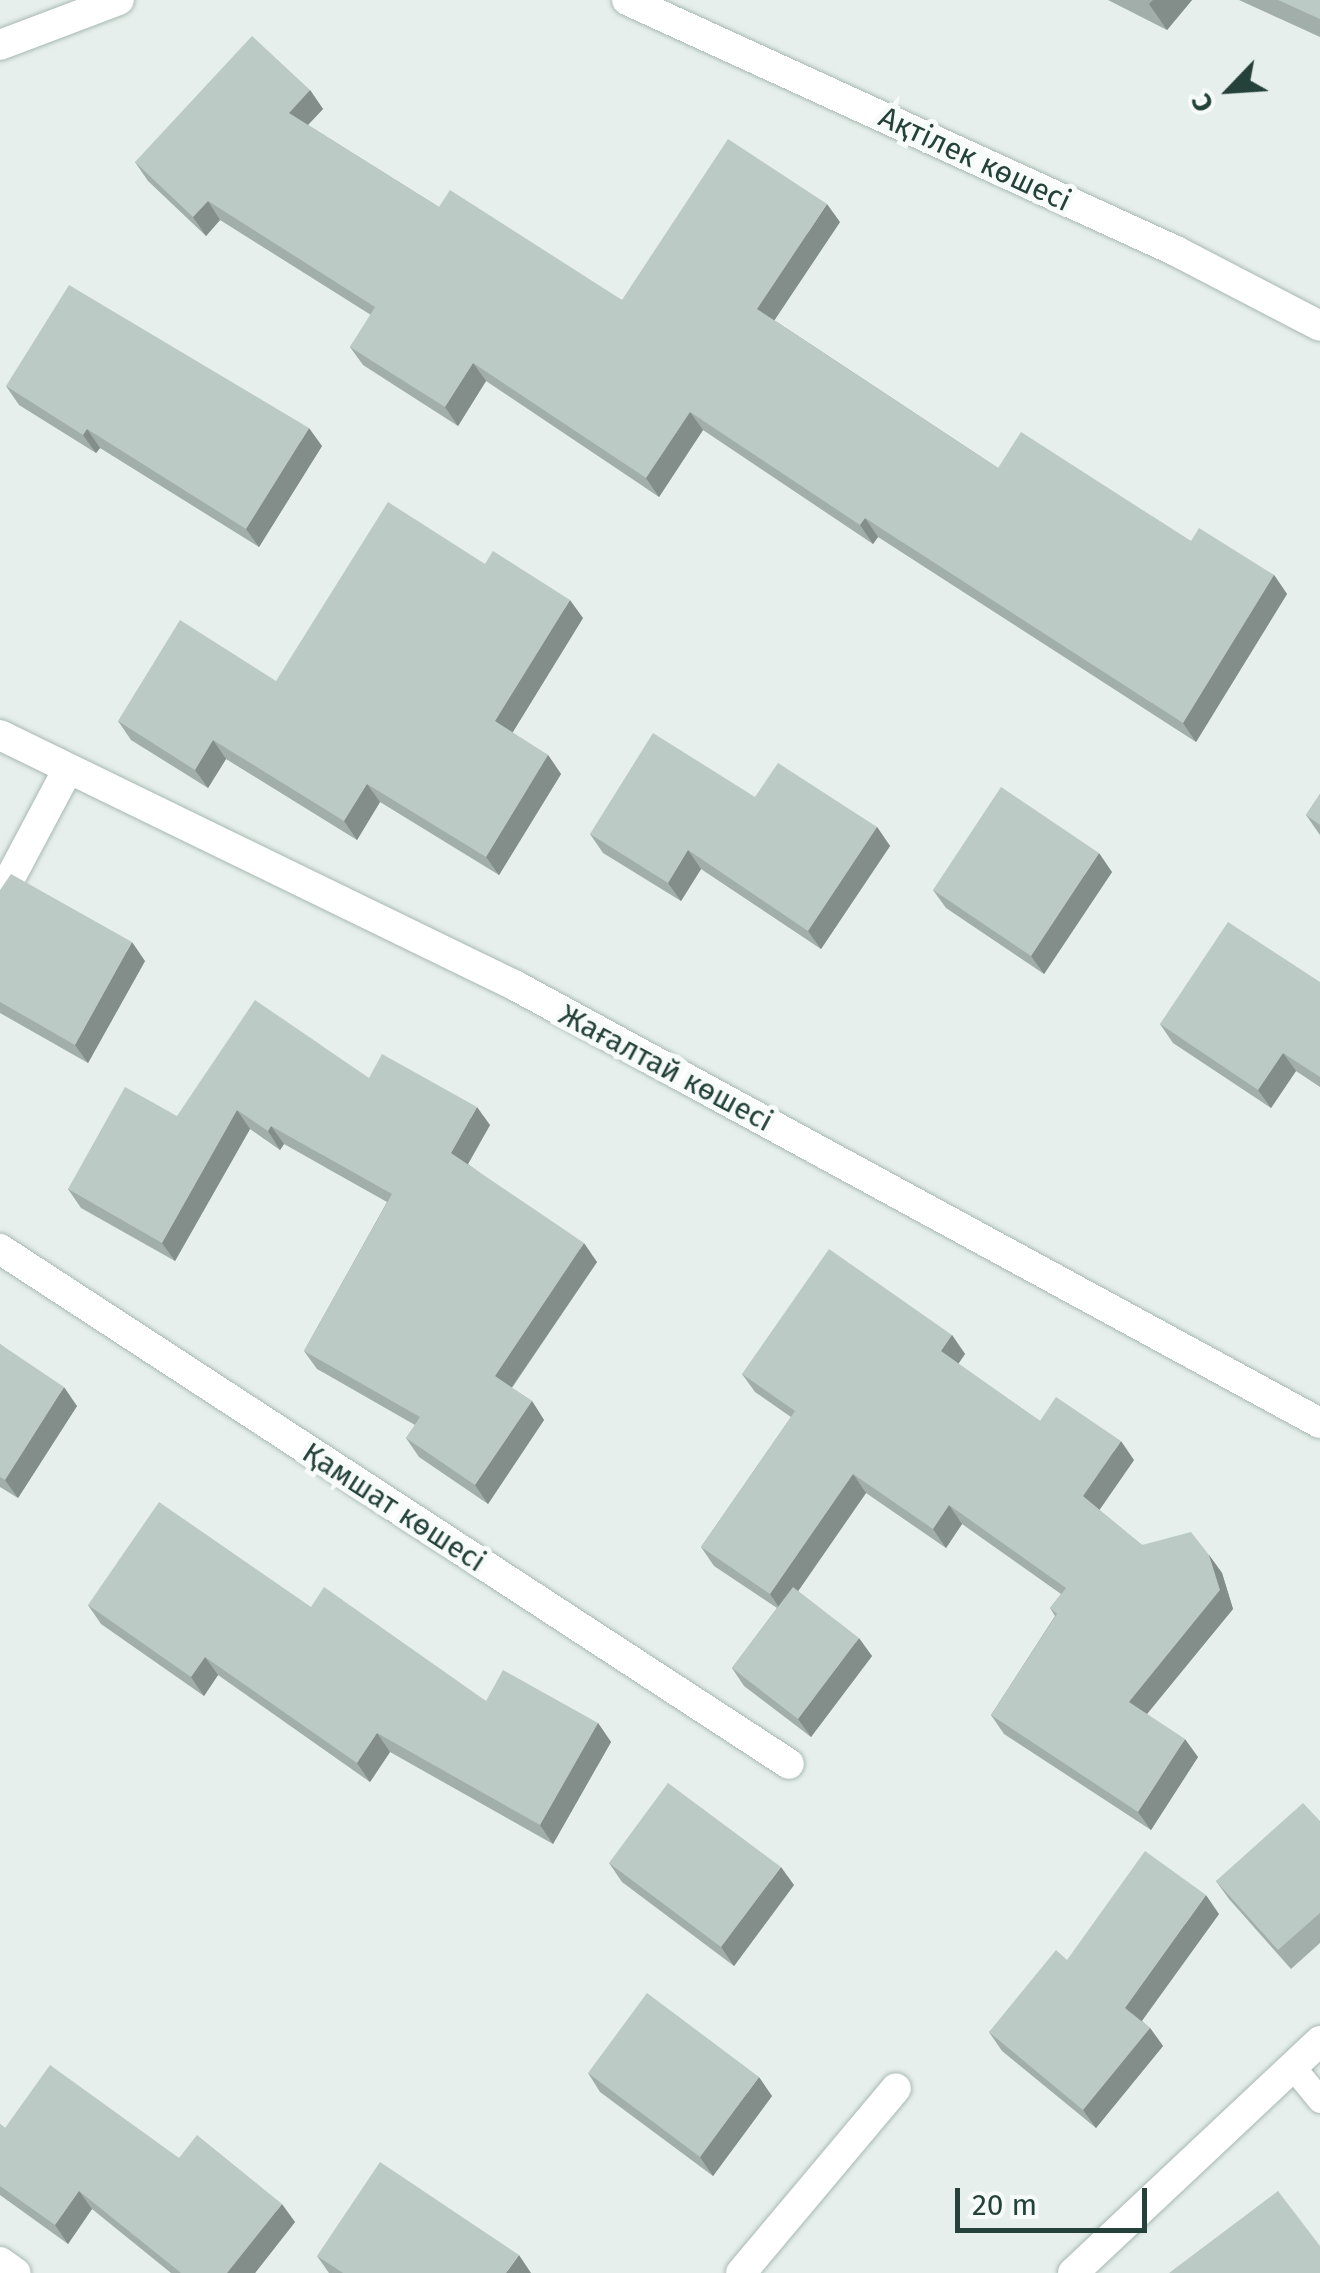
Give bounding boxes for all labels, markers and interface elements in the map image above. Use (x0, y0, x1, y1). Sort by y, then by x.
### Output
north arrow (1180, 40, 1280, 140)
text: С (1184, 89, 1221, 117)
street label: Ақтілек көшесі (873, 99, 1077, 219)
street label: Жағалтай көшесі (553, 997, 779, 1139)
street label: Қамшат көшесі (296, 1434, 492, 1580)
scale bar (960, 2168, 1152, 2230)
text: 20 m (972, 2187, 1037, 2223)

